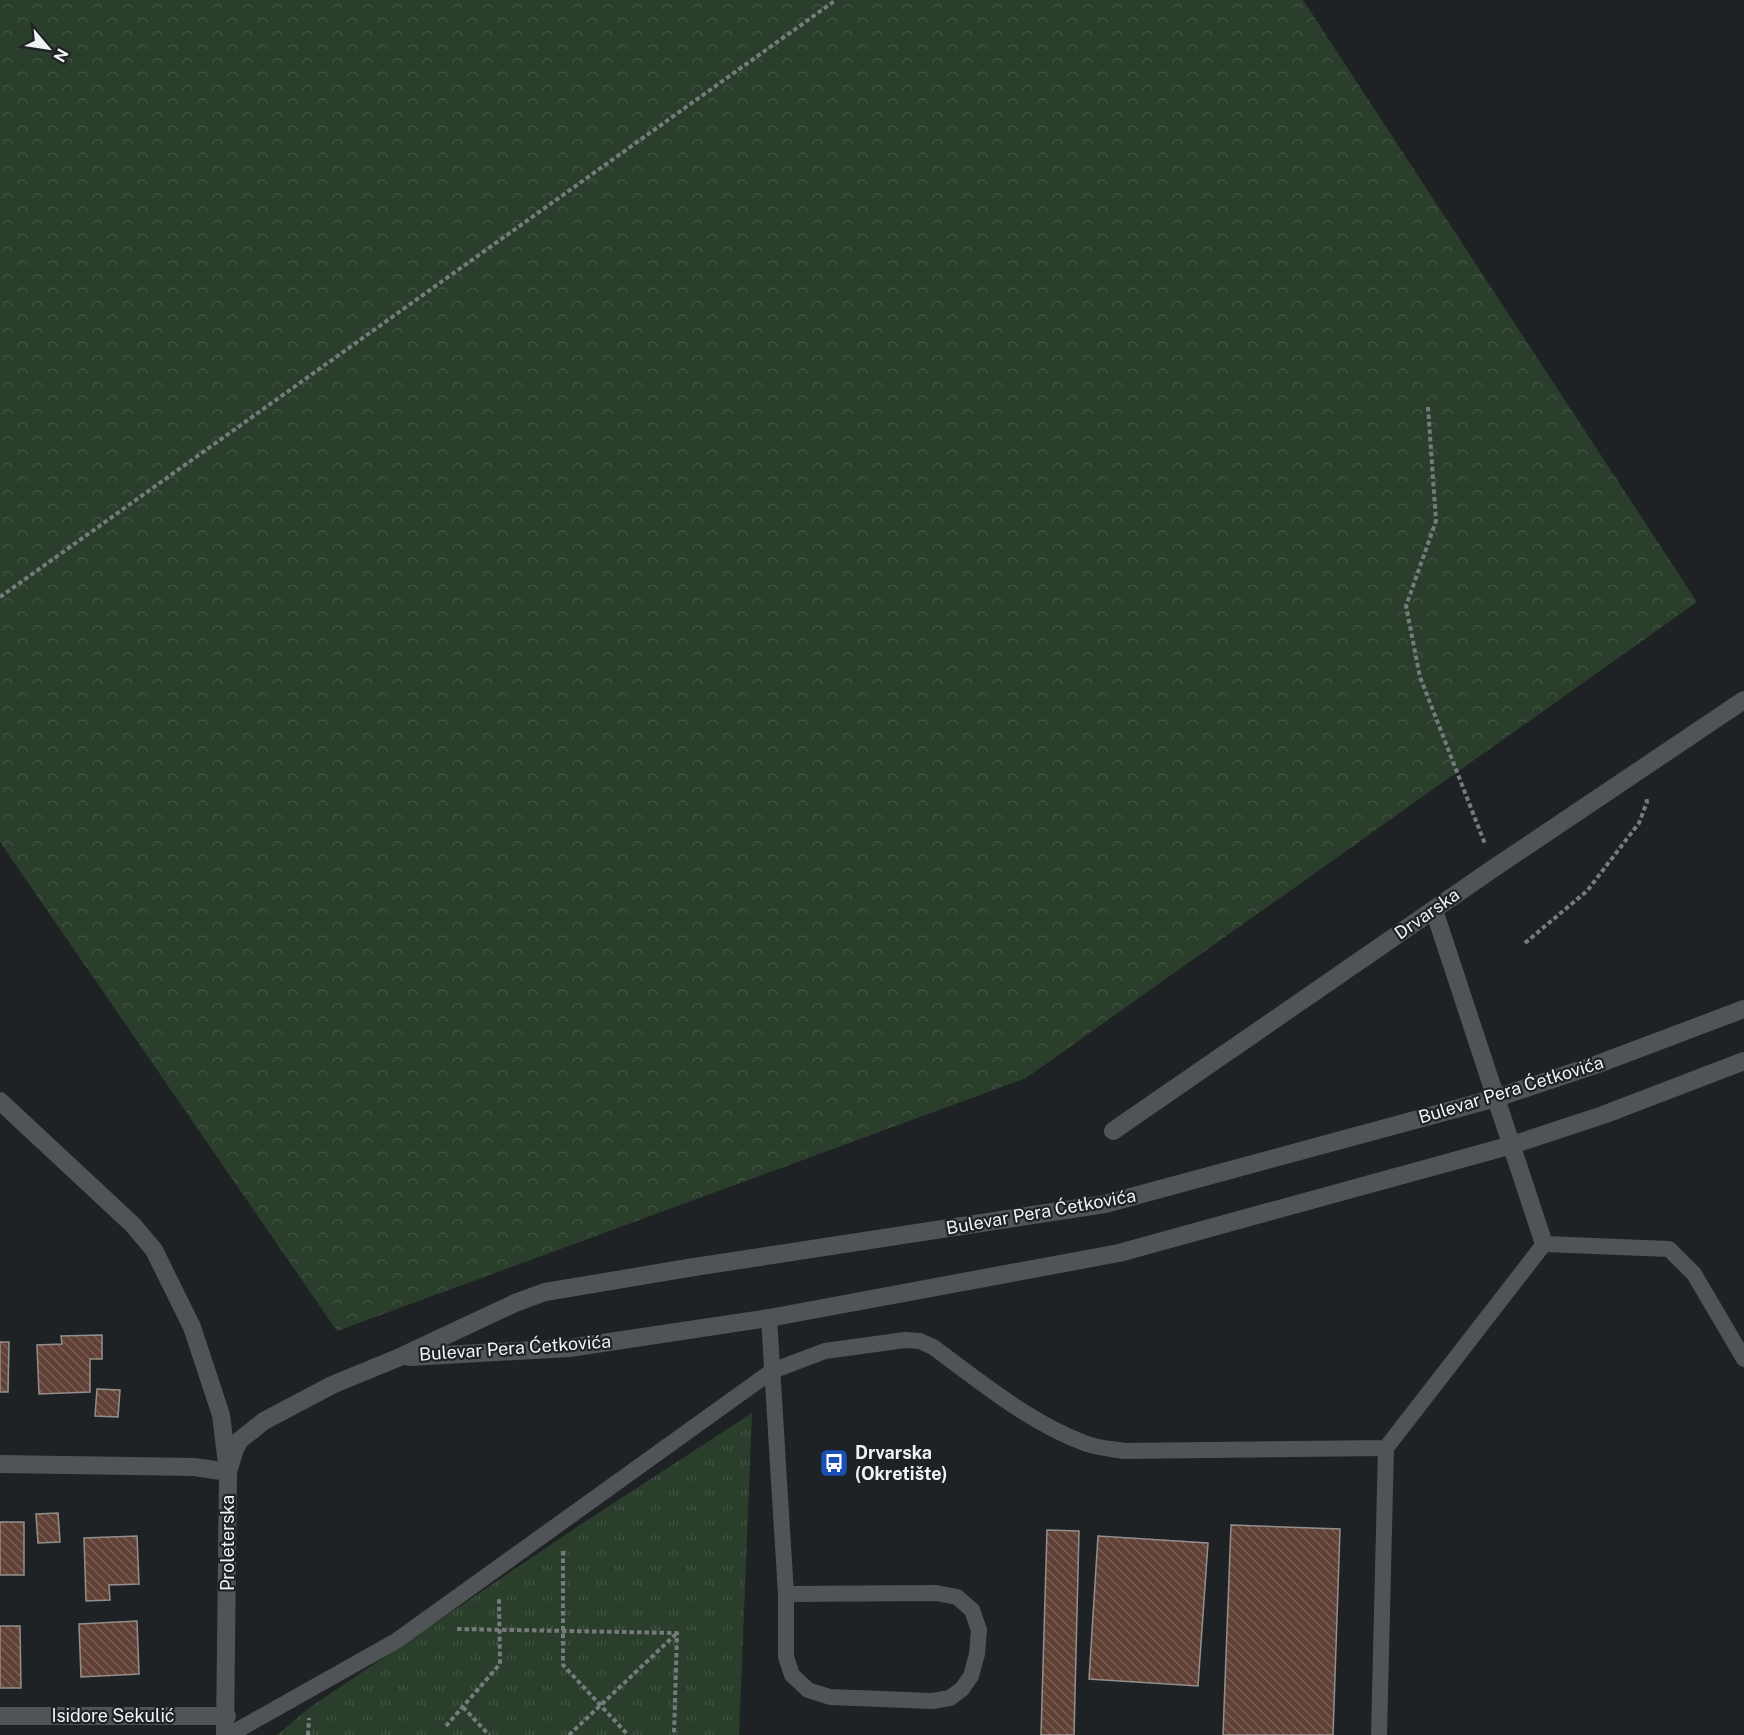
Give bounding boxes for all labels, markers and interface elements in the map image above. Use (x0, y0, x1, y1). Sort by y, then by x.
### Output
north arrow (18, 18, 78, 78)
text: N (49, 45, 72, 65)
street label: Drvarska (1390, 884, 1463, 944)
street label: Bulevar Pera Ćetkovića (1415, 1050, 1606, 1128)
street label: Bulevar Pera Ćetkovića (944, 1183, 1137, 1239)
street label: Bulevar Pera Ćetkovića (418, 1329, 612, 1365)
place label: Drvarska (Okretište) (855, 1442, 948, 1484)
bus stop icon: Drvarska (Okretište) (818, 1447, 850, 1479)
street label: Proleterska (217, 1495, 238, 1591)
street label: Isidore Sekulić (51, 1705, 175, 1726)

